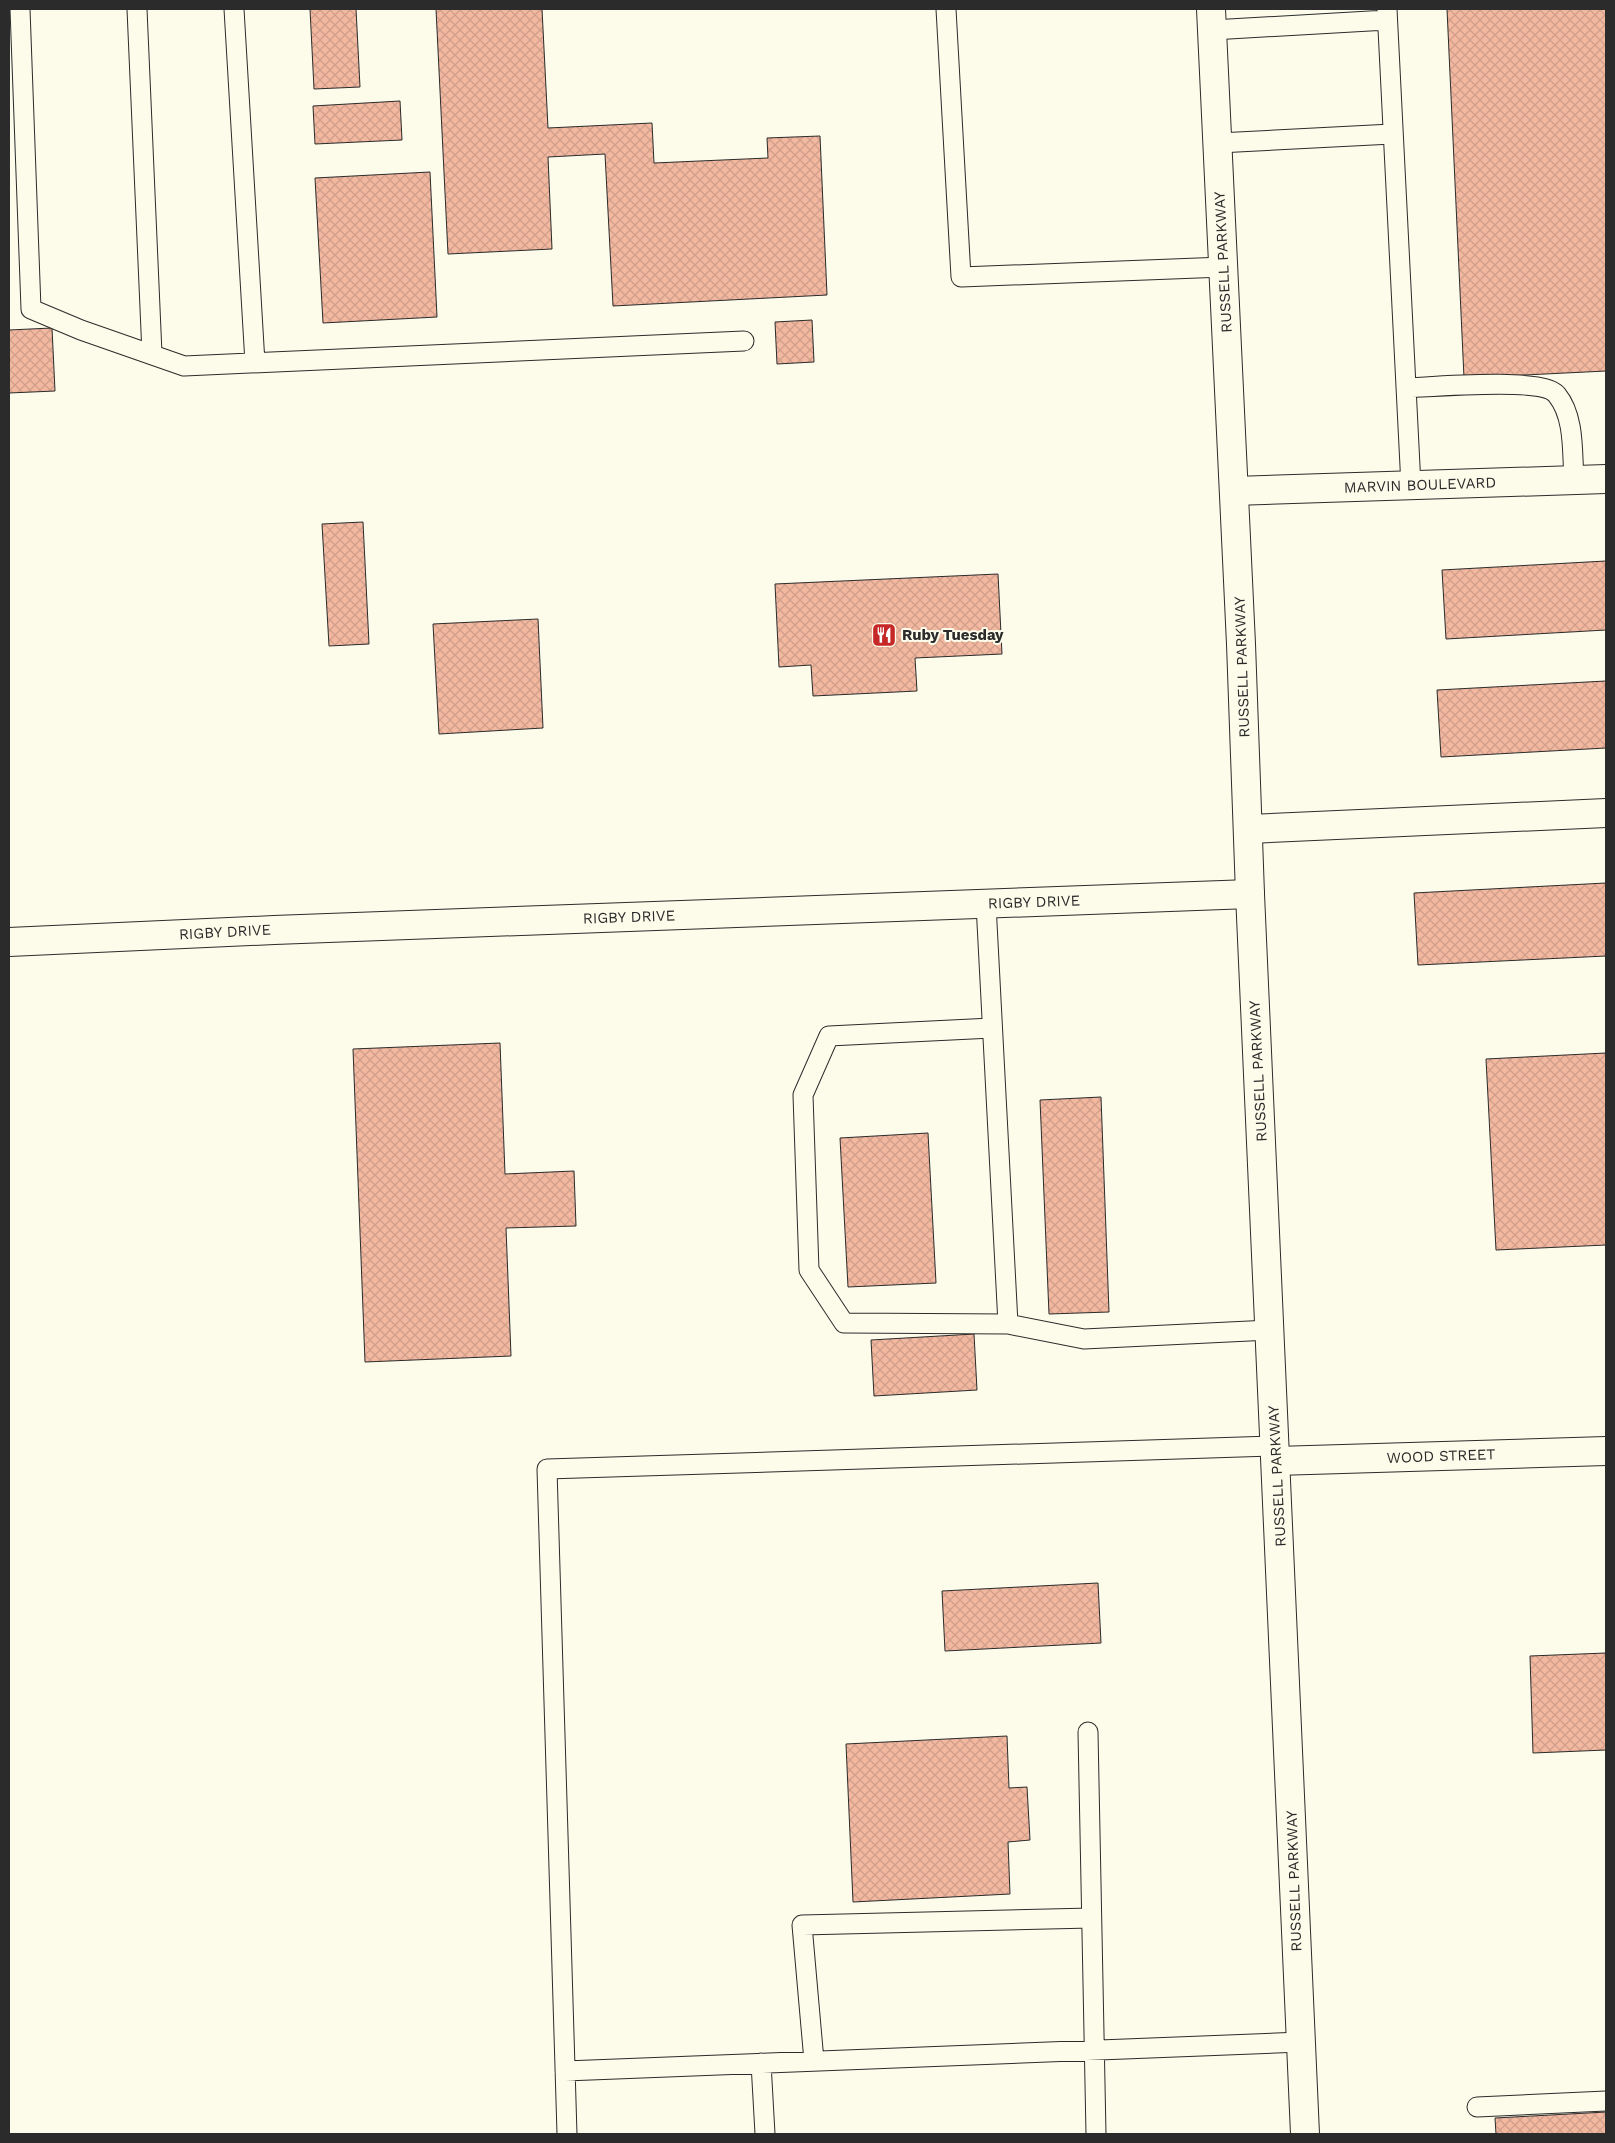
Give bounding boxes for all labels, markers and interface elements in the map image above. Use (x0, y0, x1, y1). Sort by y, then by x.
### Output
street label: RUSSELL PARKWAY (1210, 190, 1236, 333)
street label: MARVIN BOULEVARD (1344, 473, 1496, 497)
street label: RUSSELL PARKWAY (1231, 596, 1253, 738)
restaurant icon: Ruby Tuesday (871, 622, 897, 648)
place label: Ruby Tuesday (902, 626, 1004, 644)
street label: RIGBY DRIVE (988, 891, 1080, 913)
street label: RIGBY DRIVE (583, 906, 675, 928)
street label: RIGBY DRIVE (178, 921, 272, 943)
street label: RUSSELL PARKWAY (1245, 999, 1271, 1142)
street label: RUSSELL PARKWAY (1264, 1404, 1290, 1547)
street label: WOOD STREET (1386, 1445, 1496, 1467)
street label: RUSSELL PARKWAY (1283, 1810, 1305, 1952)

